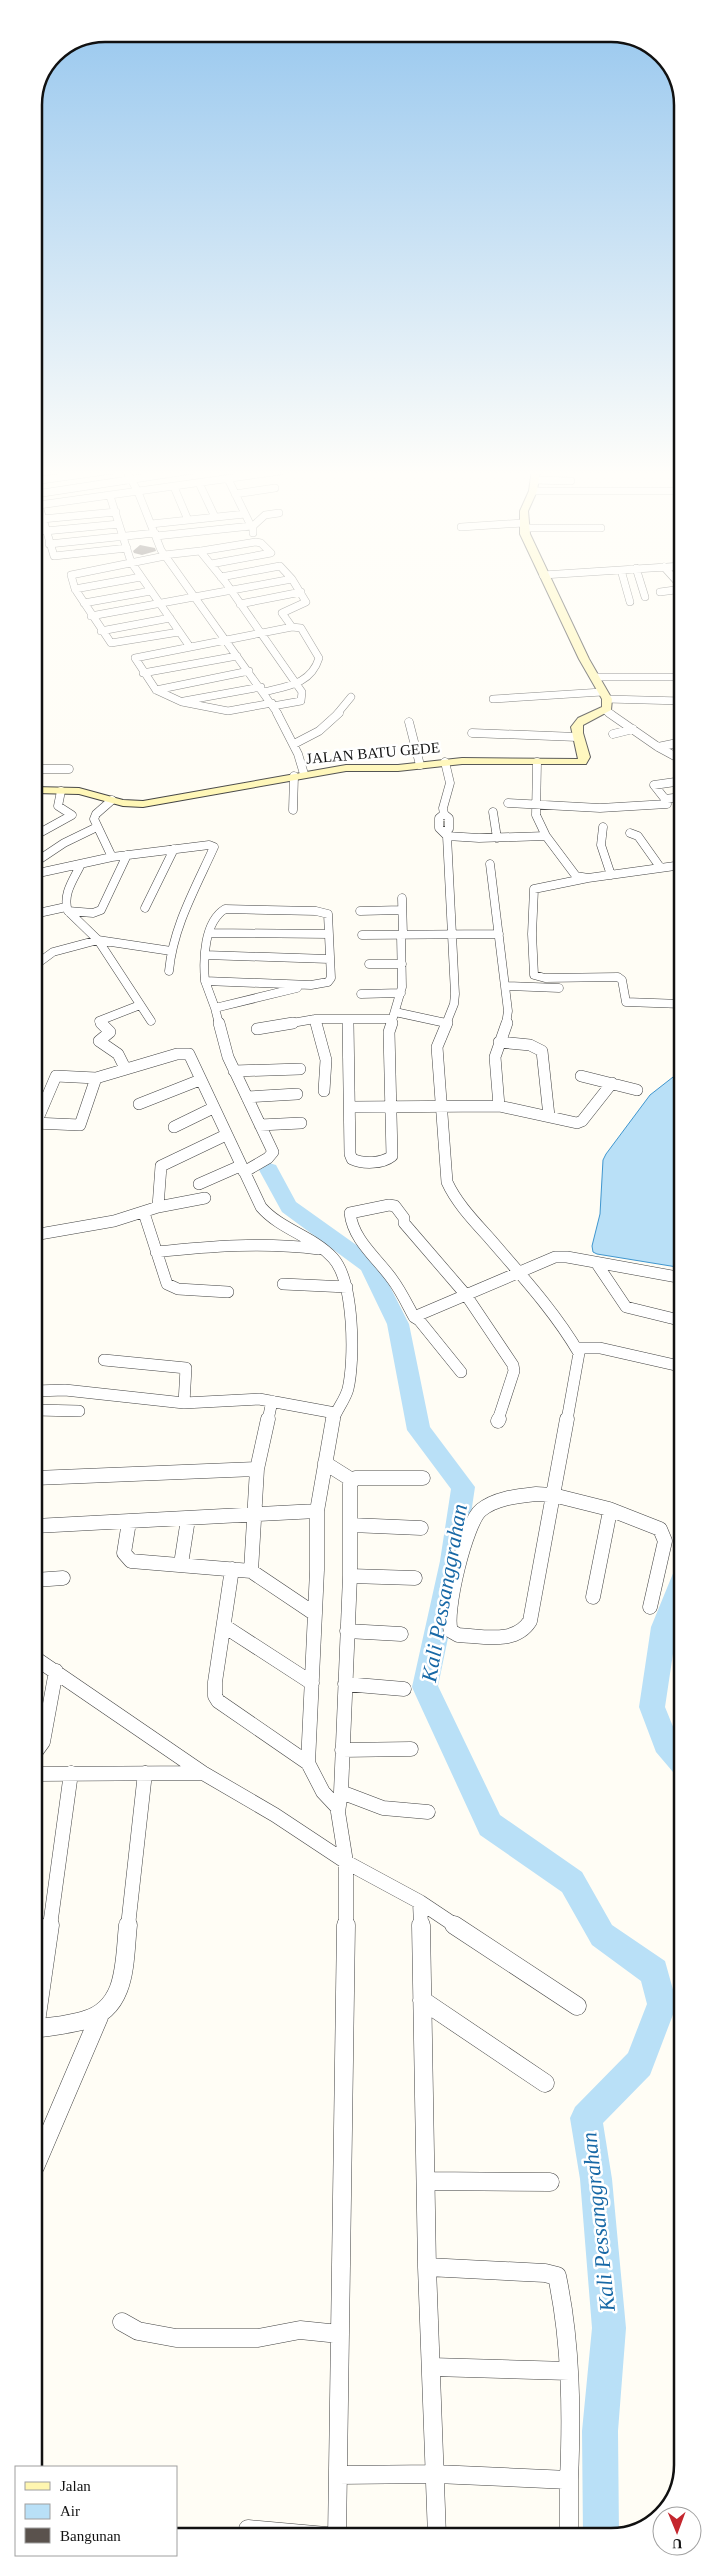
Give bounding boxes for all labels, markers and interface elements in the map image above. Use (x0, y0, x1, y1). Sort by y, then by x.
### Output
street label: JALAN BATU GEDE (305, 739, 441, 767)
water label: Kali Pessanggrahan (416, 1502, 472, 1685)
water label: Kali Pessanggrahan (576, 2131, 620, 2314)
legend (15, 2466, 178, 2556)
text: Jalan (60, 2478, 91, 2494)
text: Air (60, 2503, 80, 2519)
north arrow (652, 2506, 702, 2556)
text: Bangunan (60, 2528, 121, 2544)
text: U (672, 2536, 682, 2551)

